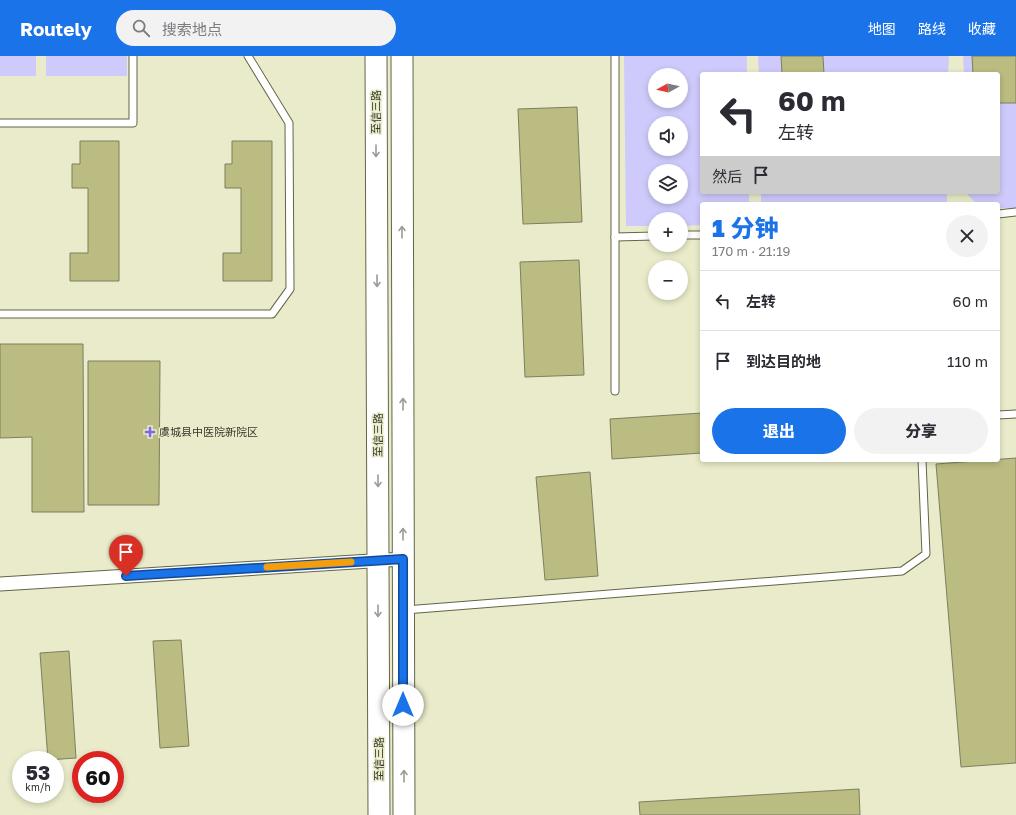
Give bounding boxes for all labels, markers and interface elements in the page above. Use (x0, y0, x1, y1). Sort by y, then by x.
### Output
search box (116, 10, 396, 46)
text: Routely (20, 17, 92, 40)
icon: search (130, 17, 152, 39)
text: 搜索地点 (162, 20, 222, 38)
text: 地图 (868, 20, 896, 37)
text: 路线 (918, 20, 946, 37)
text: 收藏 (968, 20, 996, 37)
north arrow (648, 68, 688, 108)
map controls (648, 68, 688, 300)
text: 60 m (778, 84, 845, 117)
icon: left (712, 88, 764, 140)
street label: 至信三路 (369, 90, 382, 134)
button: sound (648, 116, 688, 156)
text: 左转 (778, 121, 814, 143)
one-way arrow (373, 144, 380, 157)
button: layers (648, 164, 688, 204)
icon: arrive (750, 164, 772, 186)
text: 然后 (712, 167, 742, 185)
button: + (648, 212, 688, 252)
text: 1 分钟 (712, 213, 779, 242)
button: close (946, 215, 988, 257)
one-way arrow (398, 226, 406, 239)
text: 170 m · 21:19 (712, 243, 790, 259)
button: − (648, 260, 688, 300)
one-way arrow (373, 274, 381, 287)
icon: left (712, 290, 734, 312)
text: 左转 (746, 292, 776, 310)
text: 60 m (953, 292, 988, 310)
icon: arrive (712, 350, 734, 372)
text: 到达目的地 (746, 352, 821, 370)
text: 110 m (947, 352, 988, 370)
one-way arrow (399, 398, 407, 411)
button: 退出 (712, 408, 846, 454)
button: 分享 (854, 408, 988, 454)
street label: 至信三路 (371, 413, 384, 457)
place label: 虞城县中医院新院区 (159, 425, 258, 438)
marker: 虞城县中医院新院区 (144, 426, 156, 438)
one-way arrow (374, 474, 382, 487)
one-way arrow (399, 528, 407, 541)
pin (109, 535, 143, 576)
icon: arrive (115, 541, 137, 563)
one-way arrow (374, 604, 382, 617)
position arrow (382, 684, 424, 726)
street label: 至信三路 (372, 737, 385, 781)
speed limit sign: 60 (72, 751, 124, 803)
text: 53 (26, 760, 50, 784)
one-way arrow (400, 770, 407, 783)
text: km/h (25, 781, 51, 793)

